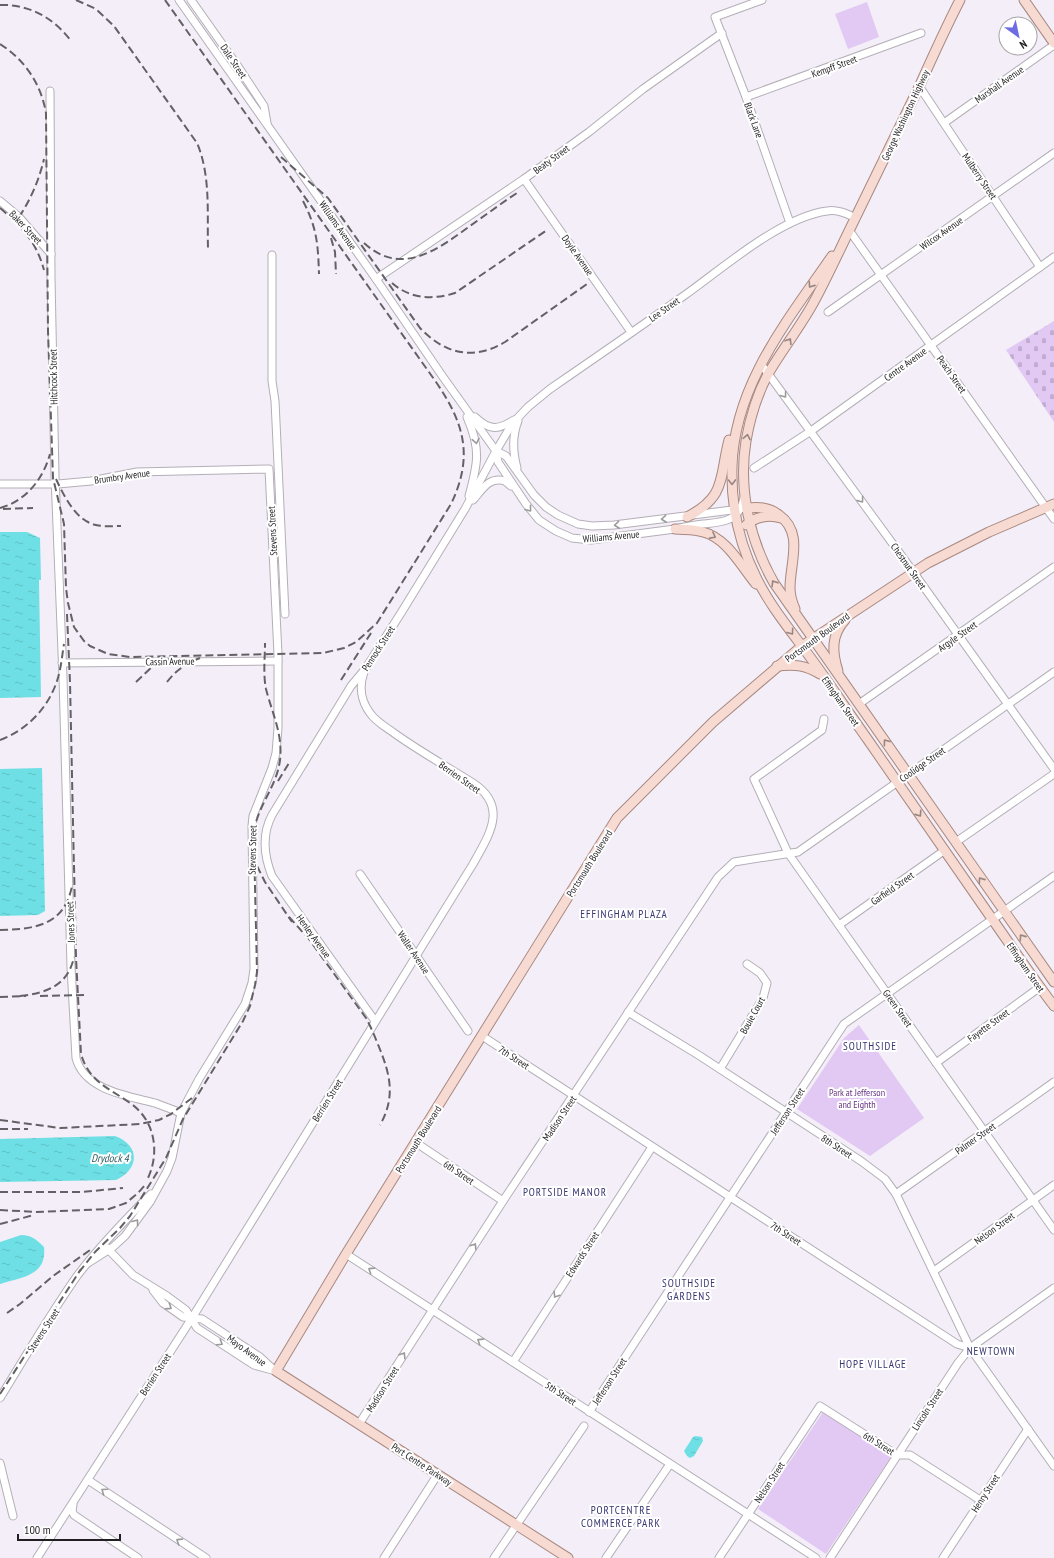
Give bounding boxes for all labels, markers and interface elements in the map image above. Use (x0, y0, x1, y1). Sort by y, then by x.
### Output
north arrow (998, 16, 1038, 56)
text: N (1017, 37, 1030, 52)
street label: Dale Street (217, 42, 250, 81)
street label: Kempff Street (810, 52, 859, 81)
street label: Marshall Avenue (972, 63, 1026, 106)
street label: George Washington Highway (879, 67, 932, 163)
street label: Black Lane (741, 101, 766, 140)
street label: Beaty Street (531, 142, 572, 177)
street label: Mulberry Street (959, 151, 1000, 202)
street label: Williams Avenue (316, 198, 359, 252)
street label: Baker Street (6, 208, 45, 247)
street label: Wilcox Avenue (917, 214, 965, 253)
street label: Doyle Avenue (559, 232, 596, 278)
one-way arrow (808, 281, 816, 288)
street label: Lee Street (646, 294, 682, 325)
one-way arrow (784, 338, 792, 345)
street label: Centre Avenue (881, 345, 929, 384)
street label: Hitchcock Street (47, 349, 60, 405)
street label: Peach Street (934, 353, 969, 396)
one-way arrow (779, 391, 786, 398)
one-way arrow (742, 434, 751, 440)
one-way arrow (471, 438, 479, 444)
street label: Brumbry Avenue (93, 466, 151, 487)
one-way arrow (728, 479, 736, 485)
one-way arrow (856, 496, 863, 503)
one-way arrow (525, 504, 532, 511)
street label: Stevens Street (265, 506, 280, 556)
one-way arrow (661, 515, 667, 524)
one-way arrow (614, 520, 620, 529)
street label: Williams Avenue (582, 528, 640, 545)
one-way arrow (709, 531, 716, 539)
street label: Chestnut Street (888, 541, 929, 592)
one-way arrow (772, 580, 779, 587)
street label: Portsmouth Boulevard (782, 610, 852, 665)
street label: Argyle Street (935, 618, 980, 655)
street label: Pennock Street (359, 623, 398, 673)
one-way arrow (786, 627, 793, 634)
street label: Cassin Avenue (145, 655, 195, 668)
street label: Effingham Street (819, 674, 863, 729)
one-way arrow (883, 739, 891, 746)
street label: Coolidge Street (897, 744, 948, 785)
street label: Berrien Street (436, 758, 483, 797)
one-way arrow (914, 809, 921, 816)
street label: Stevens Street (246, 825, 259, 875)
street label: Portsmouth Boulevard (564, 827, 615, 899)
street label: Garfield Street (868, 869, 917, 908)
one-way arrow (979, 877, 986, 884)
street label: Jones Street (63, 901, 78, 944)
district label: EFFINGHAM PLAZA (580, 907, 668, 921)
street label: Henley Avenue (293, 912, 334, 961)
street label: Waller Avenue (394, 928, 433, 976)
one-way arrow (1019, 934, 1027, 941)
street label: Effingham Street (1004, 940, 1048, 995)
street label: Green Street (880, 987, 915, 1030)
street label: Bouie Court (737, 994, 768, 1036)
street label: Fayette Street (965, 1006, 1012, 1045)
district label: SOUTHSIDE (843, 1039, 897, 1053)
street label: 7th Street (496, 1043, 532, 1072)
street label: Berrien Street (309, 1076, 346, 1124)
street label: Jefferson Street (767, 1085, 808, 1138)
park label: Park at Jefferson and Eighth (829, 1086, 885, 1111)
street label: Madison Street (540, 1093, 579, 1143)
street label: Portsmouth Boulevard (393, 1103, 444, 1175)
street label: Palmer Street (952, 1120, 998, 1157)
street label: 8th Street (819, 1132, 855, 1161)
water label: Drydock 4 (91, 1151, 130, 1165)
street label: 6th Street (441, 1157, 477, 1188)
district label: PORTSIDE MANOR (523, 1185, 607, 1199)
street label: Nelson Street (972, 1209, 1017, 1247)
one-way arrow (131, 1219, 138, 1226)
street label: 7th Street (768, 1219, 804, 1248)
street label: Edwards Street (563, 1229, 602, 1280)
one-way arrow (469, 1243, 476, 1250)
one-way arrow (368, 1267, 375, 1275)
district label: SOUTHSIDE GARDENS (662, 1276, 716, 1303)
one-way arrow (553, 1291, 561, 1298)
one-way arrow (165, 1303, 172, 1310)
street label: Stevens Street (24, 1306, 62, 1355)
street label: Mayo Avenue (224, 1332, 269, 1369)
one-way arrow (477, 1338, 484, 1346)
one-way arrow (216, 1339, 223, 1346)
district label: NEWTOWN (967, 1344, 1015, 1358)
street label: Berrien Street (137, 1350, 174, 1398)
one-way arrow (398, 1352, 406, 1359)
street label: Jefferson Street (589, 1355, 630, 1408)
district label: HOPE VILLAGE (839, 1357, 907, 1371)
street label: Madison Street (363, 1364, 402, 1415)
street label: 5th Street (543, 1379, 579, 1408)
street label: Lincoln Street (909, 1385, 946, 1433)
street label: 6th Street (861, 1429, 897, 1458)
street label: Port Centre Parkway (389, 1440, 455, 1489)
street label: Nelson Street (751, 1459, 788, 1505)
street label: Henry Street (968, 1472, 1003, 1515)
one-way arrow (101, 1488, 108, 1495)
district label: PORTCENTRE COMMERCE PARK (581, 1503, 661, 1530)
scale bar (18, 1516, 120, 1542)
text: 100 m (24, 1522, 51, 1537)
one-way arrow (176, 1538, 183, 1546)

